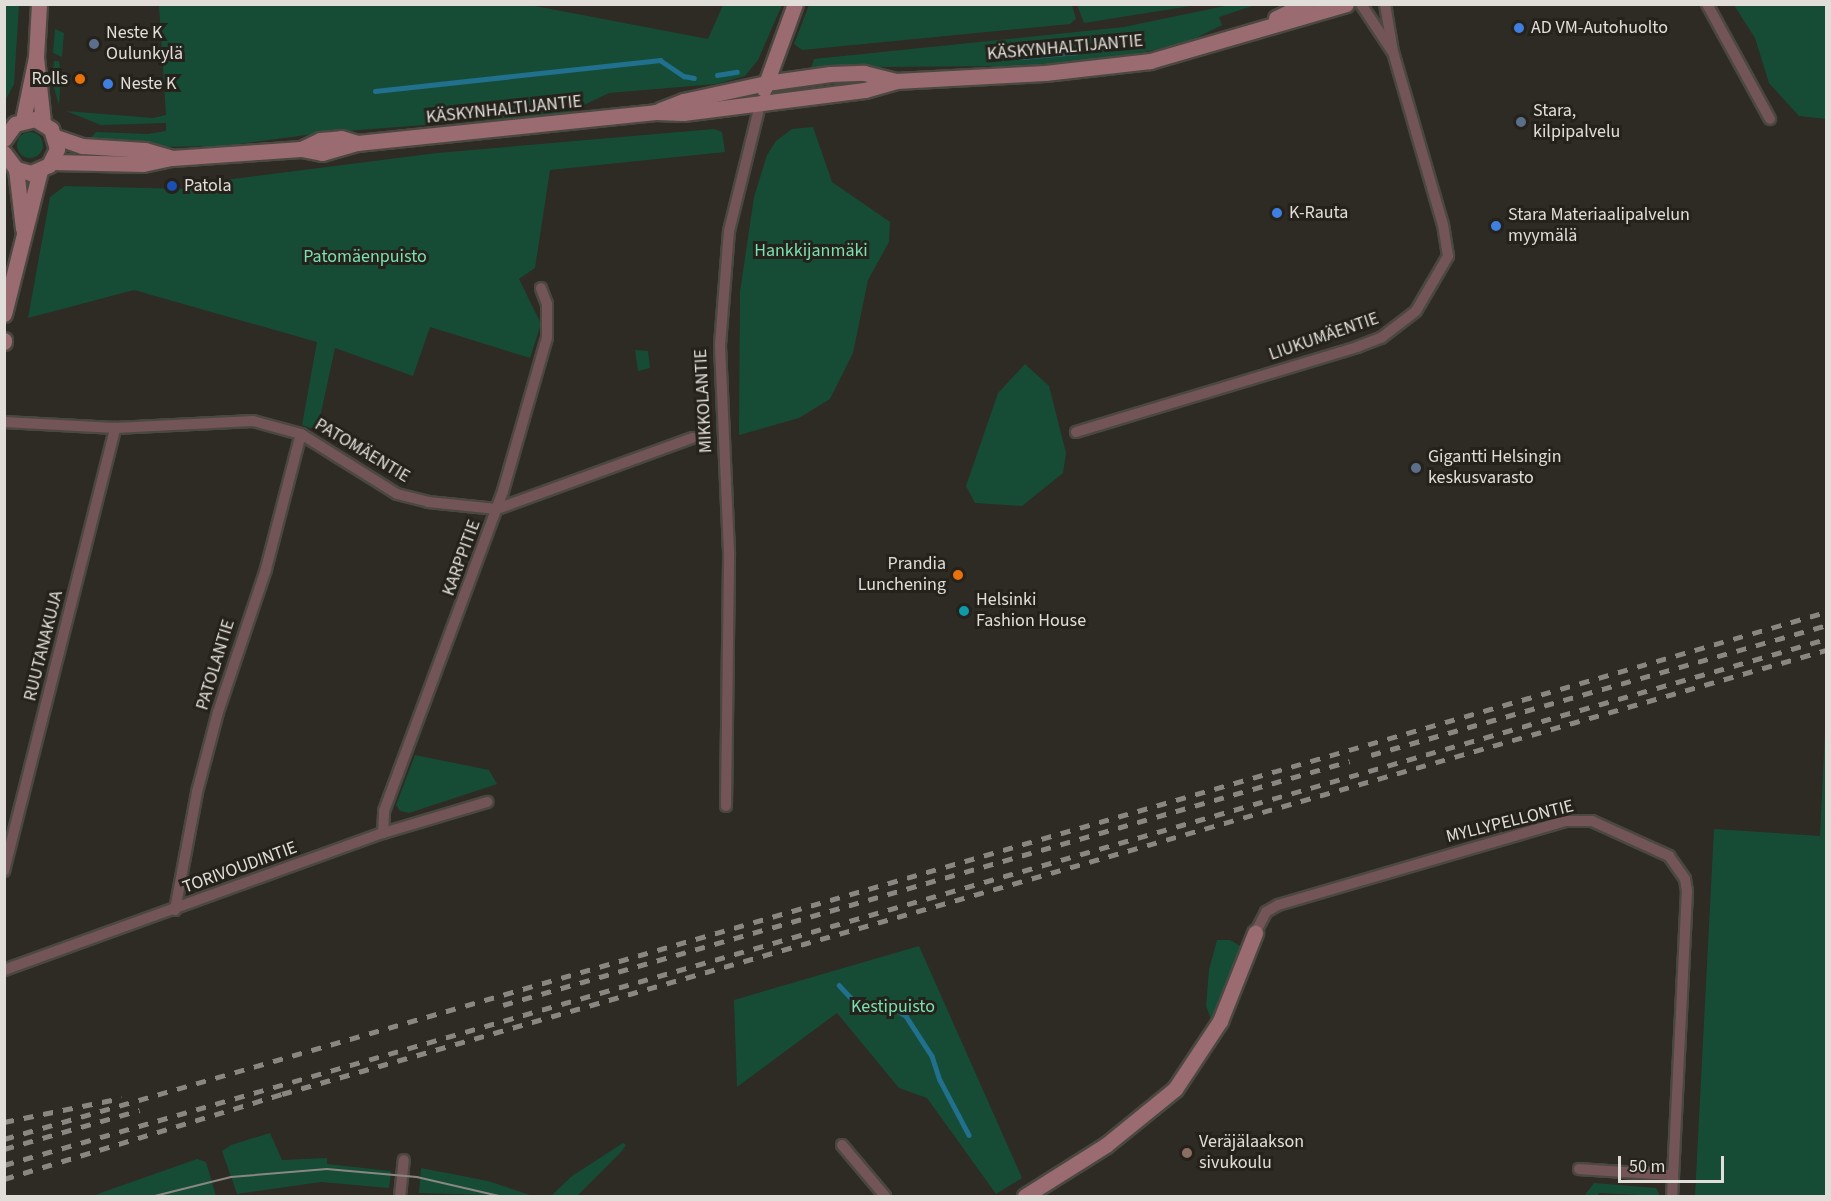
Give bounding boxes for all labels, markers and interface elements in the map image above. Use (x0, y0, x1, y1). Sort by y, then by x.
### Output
place label: AD VM-Autohuolto (1531, 17, 1668, 39)
marker: AD VM-Autohuolto (1512, 21, 1526, 35)
place label: Neste K Oulunkylä (106, 23, 183, 66)
street label: KÄSKYNHALTIJANTIE (986, 30, 1144, 66)
marker: Neste K Oulunkylä (87, 37, 101, 51)
place label: Rolls (31, 68, 68, 90)
marker: Rolls (73, 72, 87, 86)
place label: Neste K (120, 73, 177, 95)
marker: Neste K (101, 77, 115, 91)
street label: KÄSKYNHALTIJANTIE (425, 91, 583, 129)
place label: Stara, kilpipalvelu (1533, 101, 1620, 144)
marker: Stara, kilpipalvelu (1514, 115, 1528, 129)
place label: Patola (184, 175, 232, 197)
marker: Patola (165, 179, 179, 193)
place label: K-Rauta (1289, 202, 1348, 224)
place label: Stara Materiaalipalvelun myymälä (1508, 205, 1690, 248)
marker: K-Rauta (1270, 206, 1284, 220)
marker: Stara Materiaalipalvelun myymälä (1489, 219, 1503, 233)
park label: Hankkijanmäki (754, 240, 868, 262)
park label: Patomäenpuisto (303, 246, 427, 268)
street label: LIUKUMÄENTIE (1266, 308, 1382, 366)
street label: MIKKOLANTIE (690, 348, 718, 454)
street label: PATOMÄENTIE (310, 414, 414, 488)
place label: Gigantti Helsingin keskusvarasto (1428, 447, 1561, 490)
marker: Gigantti Helsingin keskusvarasto (1409, 461, 1423, 475)
street label: KARPPITIE (438, 517, 486, 599)
place label: Prandia Lunchening (858, 554, 946, 596)
marker: Prandia Lunchening (951, 568, 965, 582)
street label: RUUTANAKUJA (20, 589, 68, 703)
place label: Helsinki Fashion House (976, 590, 1086, 632)
marker: Helsinki Fashion House (957, 604, 971, 618)
street label: PATOLANTIE (192, 617, 240, 713)
street label: MYLLYPELLONTIE (1444, 796, 1576, 848)
street label: TORIVOUDINTIE (180, 837, 300, 899)
park label: Kestipuisto (851, 996, 935, 1018)
place label: Veräjälaakson sivukoulu (1199, 1132, 1304, 1174)
scale bar (1621, 1144, 1728, 1182)
marker: Veräjälaakson sivukoulu (1180, 1146, 1194, 1160)
text: 50 m (1629, 1154, 1665, 1179)

